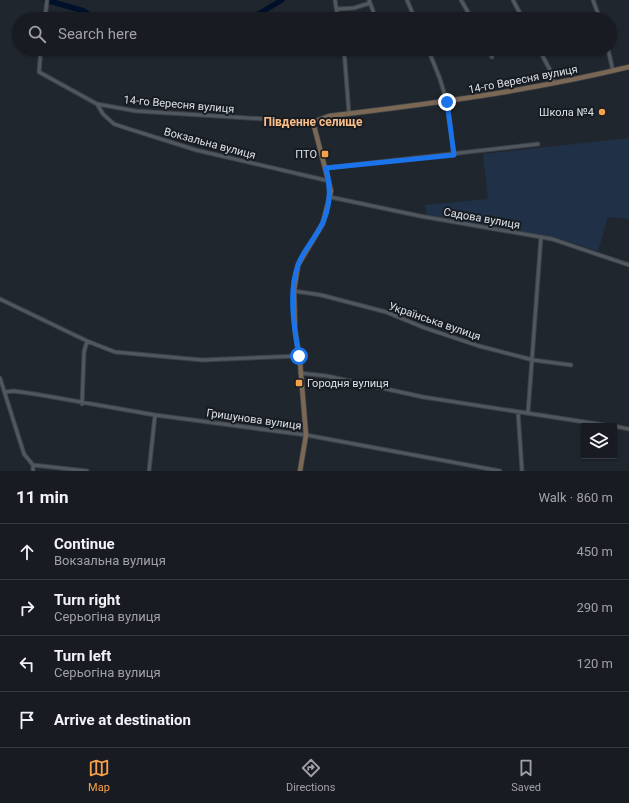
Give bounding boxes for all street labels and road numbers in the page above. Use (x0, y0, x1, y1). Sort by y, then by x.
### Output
street label: 14-го Вересня вулиця (467, 63, 579, 96)
street label: 14-го Вересня вулиця (123, 93, 235, 116)
street label: Вокзальна вулиця (163, 125, 257, 162)
street label: Садова вулиця (443, 205, 521, 232)
street label: Українська вулиця (387, 300, 483, 343)
street label: Гришунова вулиця (206, 406, 302, 433)

